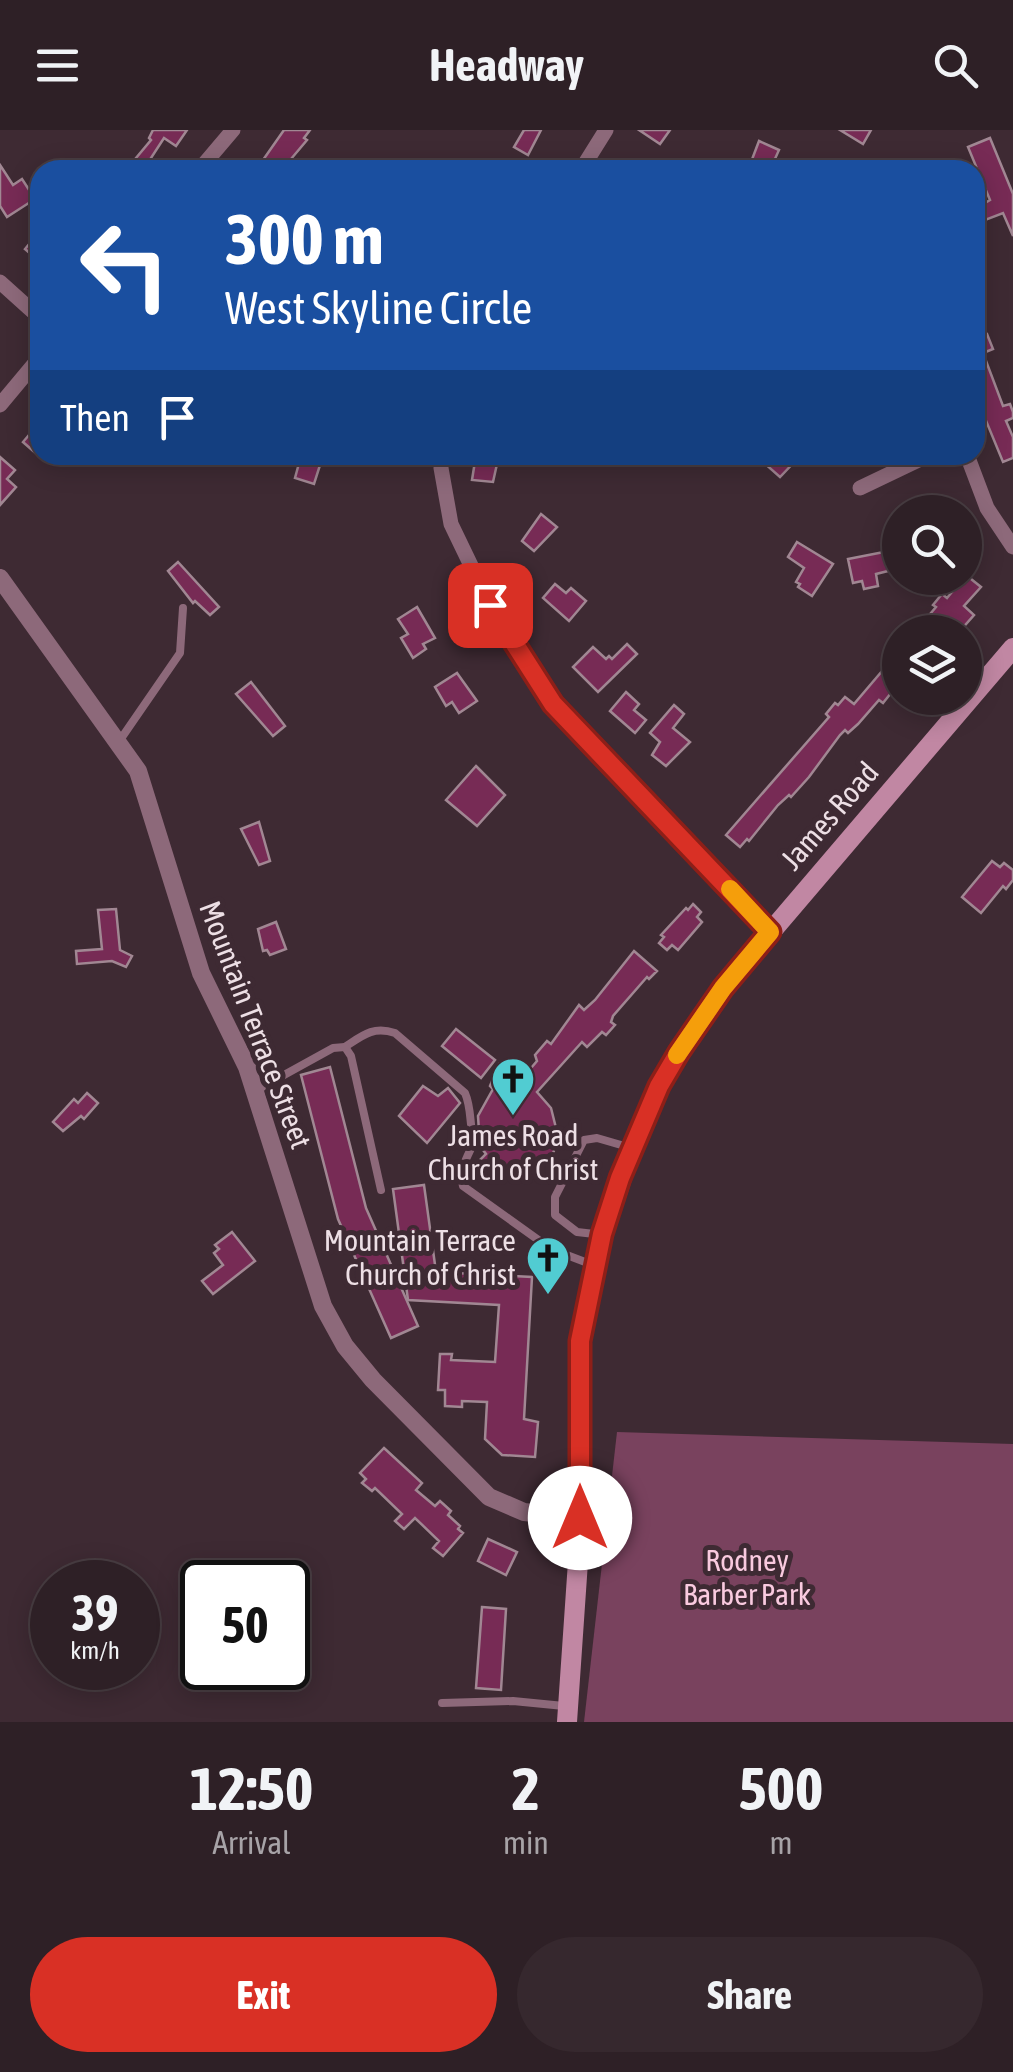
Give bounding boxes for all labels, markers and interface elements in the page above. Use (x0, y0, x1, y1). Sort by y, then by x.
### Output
icon: menu (30, 38, 85, 93)
icon: search (928, 38, 983, 93)
text: Headway (429, 39, 584, 91)
text: 300 m (225, 199, 384, 279)
icon: left (60, 200, 190, 330)
text: West Skyline Circle (225, 282, 532, 334)
icon: arrive (150, 390, 205, 445)
text: Then (60, 396, 130, 439)
map controls (882, 495, 982, 715)
button: search (882, 495, 982, 595)
pin (448, 563, 533, 648)
icon: arrive (463, 578, 518, 633)
button: layers (882, 615, 982, 715)
street label: James Road (774, 755, 885, 876)
street label: Mountain Terrace Street (193, 896, 319, 1153)
church icon: James Road Church of Christ (490, 1056, 536, 1117)
place label: James Road Church of Christ (428, 1118, 598, 1186)
place label: Mountain Terrace Church of Christ (324, 1223, 516, 1291)
church icon: Mountain Terrace Church of Christ (525, 1235, 571, 1296)
position arrow (528, 1466, 632, 1570)
park label: Rodney Barber Park (683, 1543, 811, 1611)
speed limit sign: 50 (180, 1560, 310, 1690)
text: 39 (71, 1584, 118, 1642)
text: km/h (70, 1636, 120, 1664)
text: 12:50 (190, 1754, 313, 1823)
text: 2 (512, 1754, 540, 1823)
text: 500 (739, 1754, 823, 1823)
text: Arrival (212, 1824, 291, 1861)
text: min (503, 1824, 549, 1861)
text: m (769, 1824, 792, 1861)
button: Exit (30, 1937, 497, 2052)
button: Share (517, 1937, 983, 2052)

